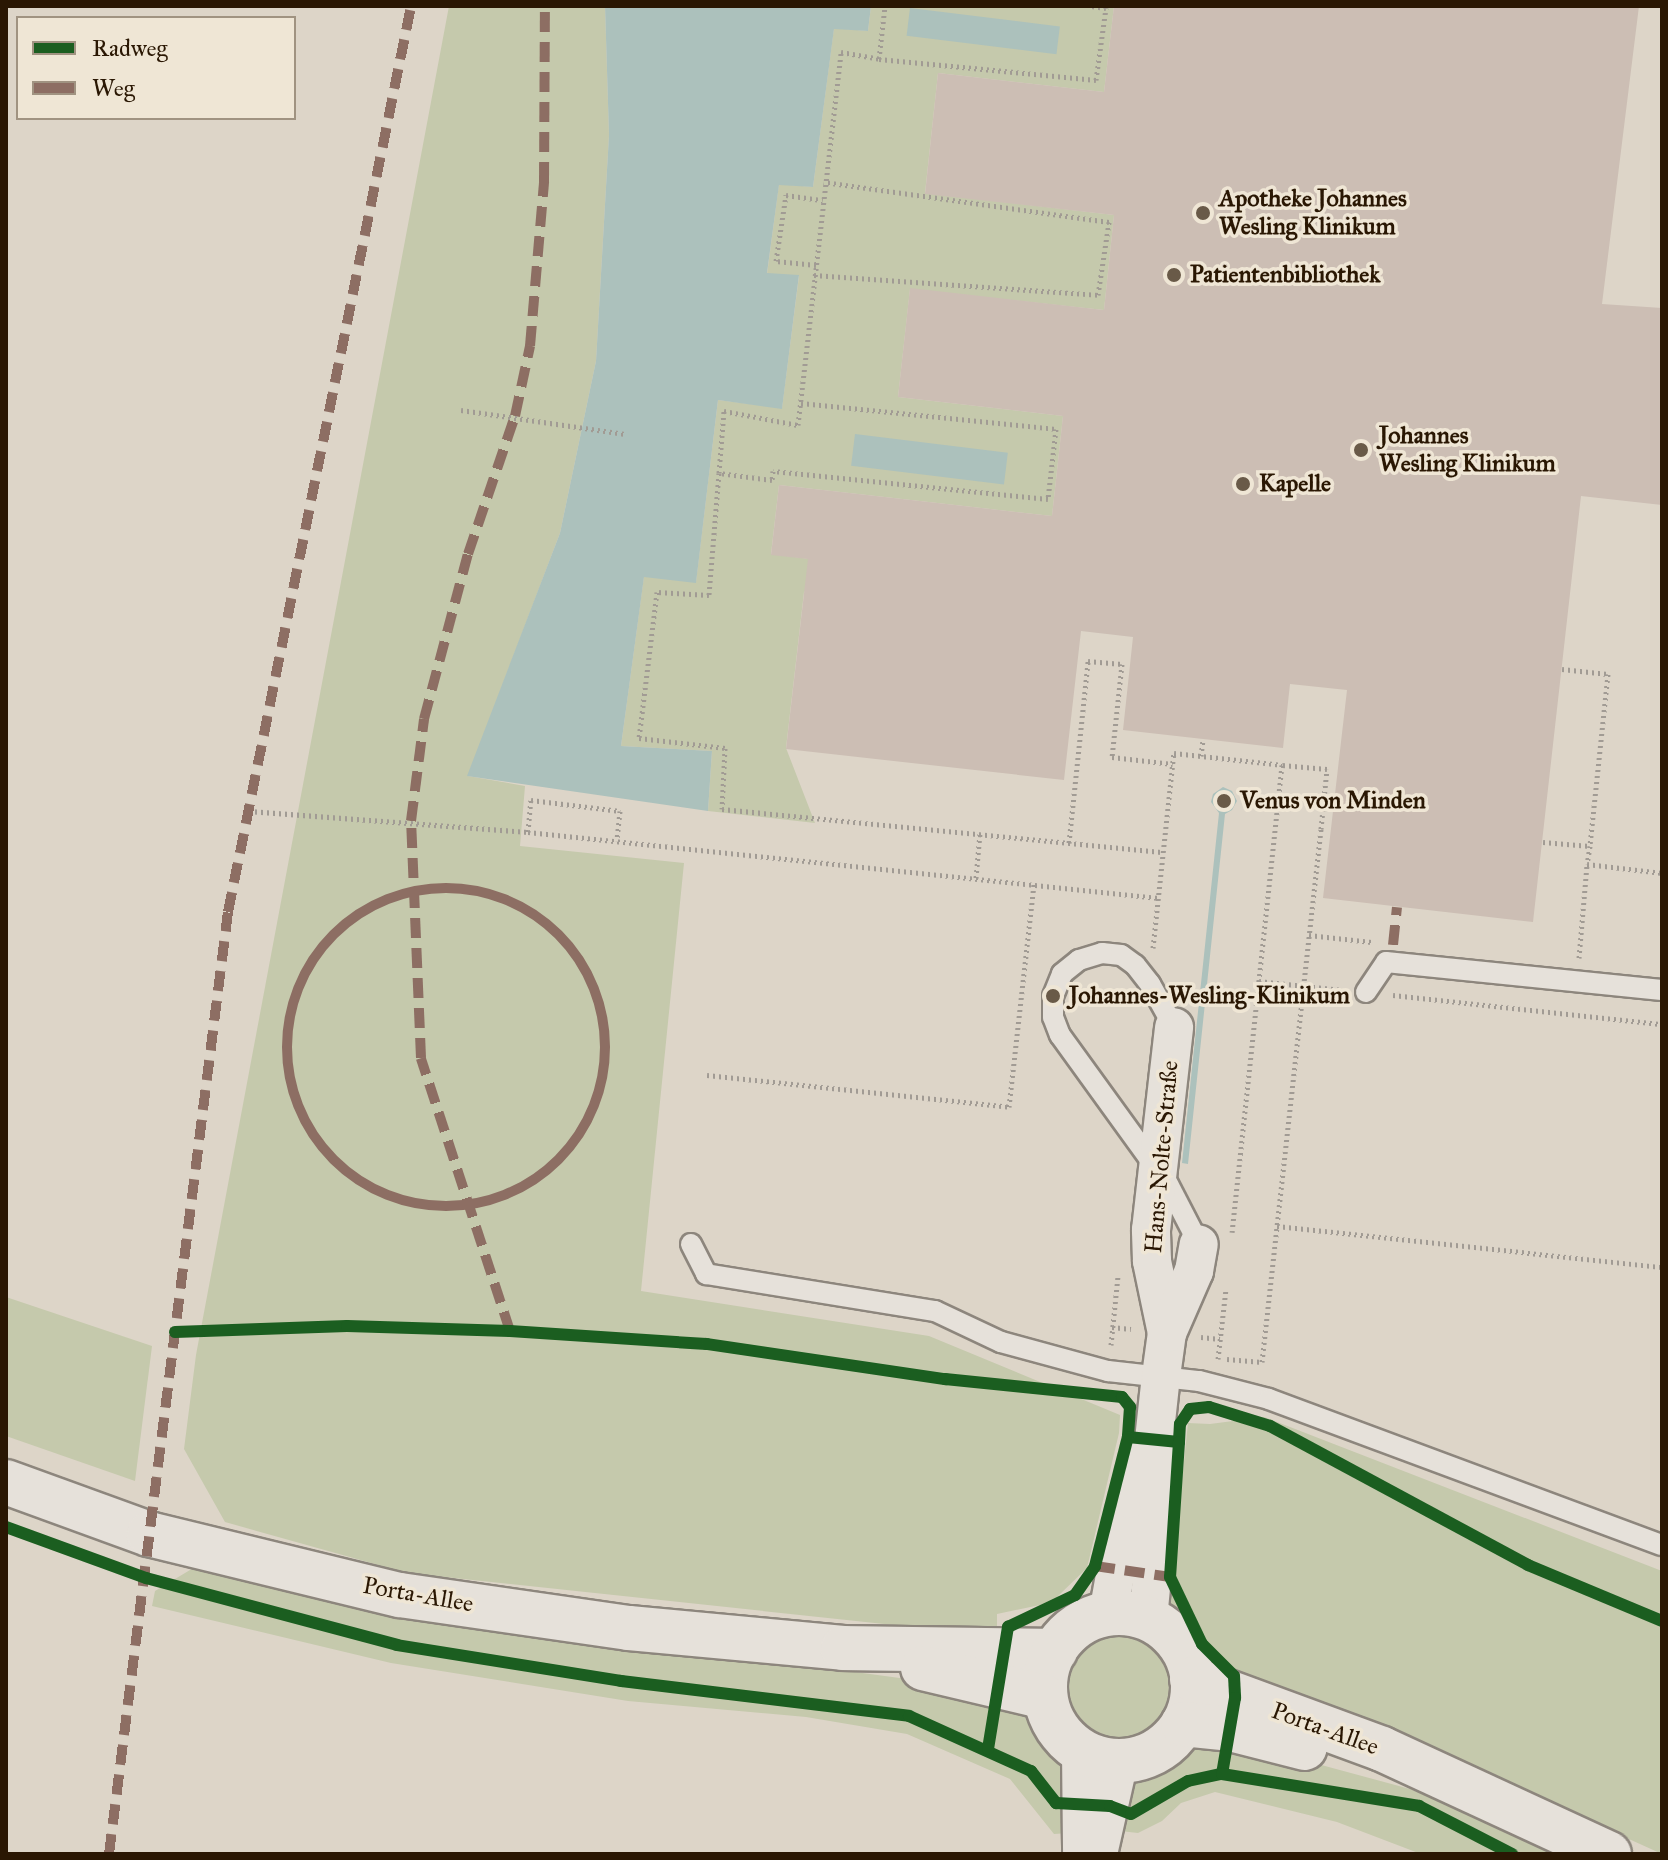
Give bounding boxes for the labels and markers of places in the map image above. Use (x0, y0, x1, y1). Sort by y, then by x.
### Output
place label: Apotheke Johannes Wesling Klinikum (1219, 185, 1407, 241)
marker: Apotheke Johannes Wesling Klinikum (1194, 204, 1212, 222)
place label: Patientenbibliothek (1190, 261, 1380, 289)
marker: Patientenbibliothek (1165, 266, 1183, 284)
place label: Johannes Wesling Klinikum (1379, 422, 1556, 478)
marker: Johannes Wesling Klinikum (1350, 439, 1372, 461)
place label: Kapelle (1259, 470, 1331, 498)
marker: Kapelle (1234, 475, 1252, 493)
place label: Venus von Minden (1240, 787, 1426, 815)
marker: Venus von Minden (1215, 792, 1233, 810)
place label: Johannes-Wesling-Klinikum (1069, 982, 1350, 1010)
marker: Johannes-Wesling-Klinikum (1044, 987, 1062, 1005)

